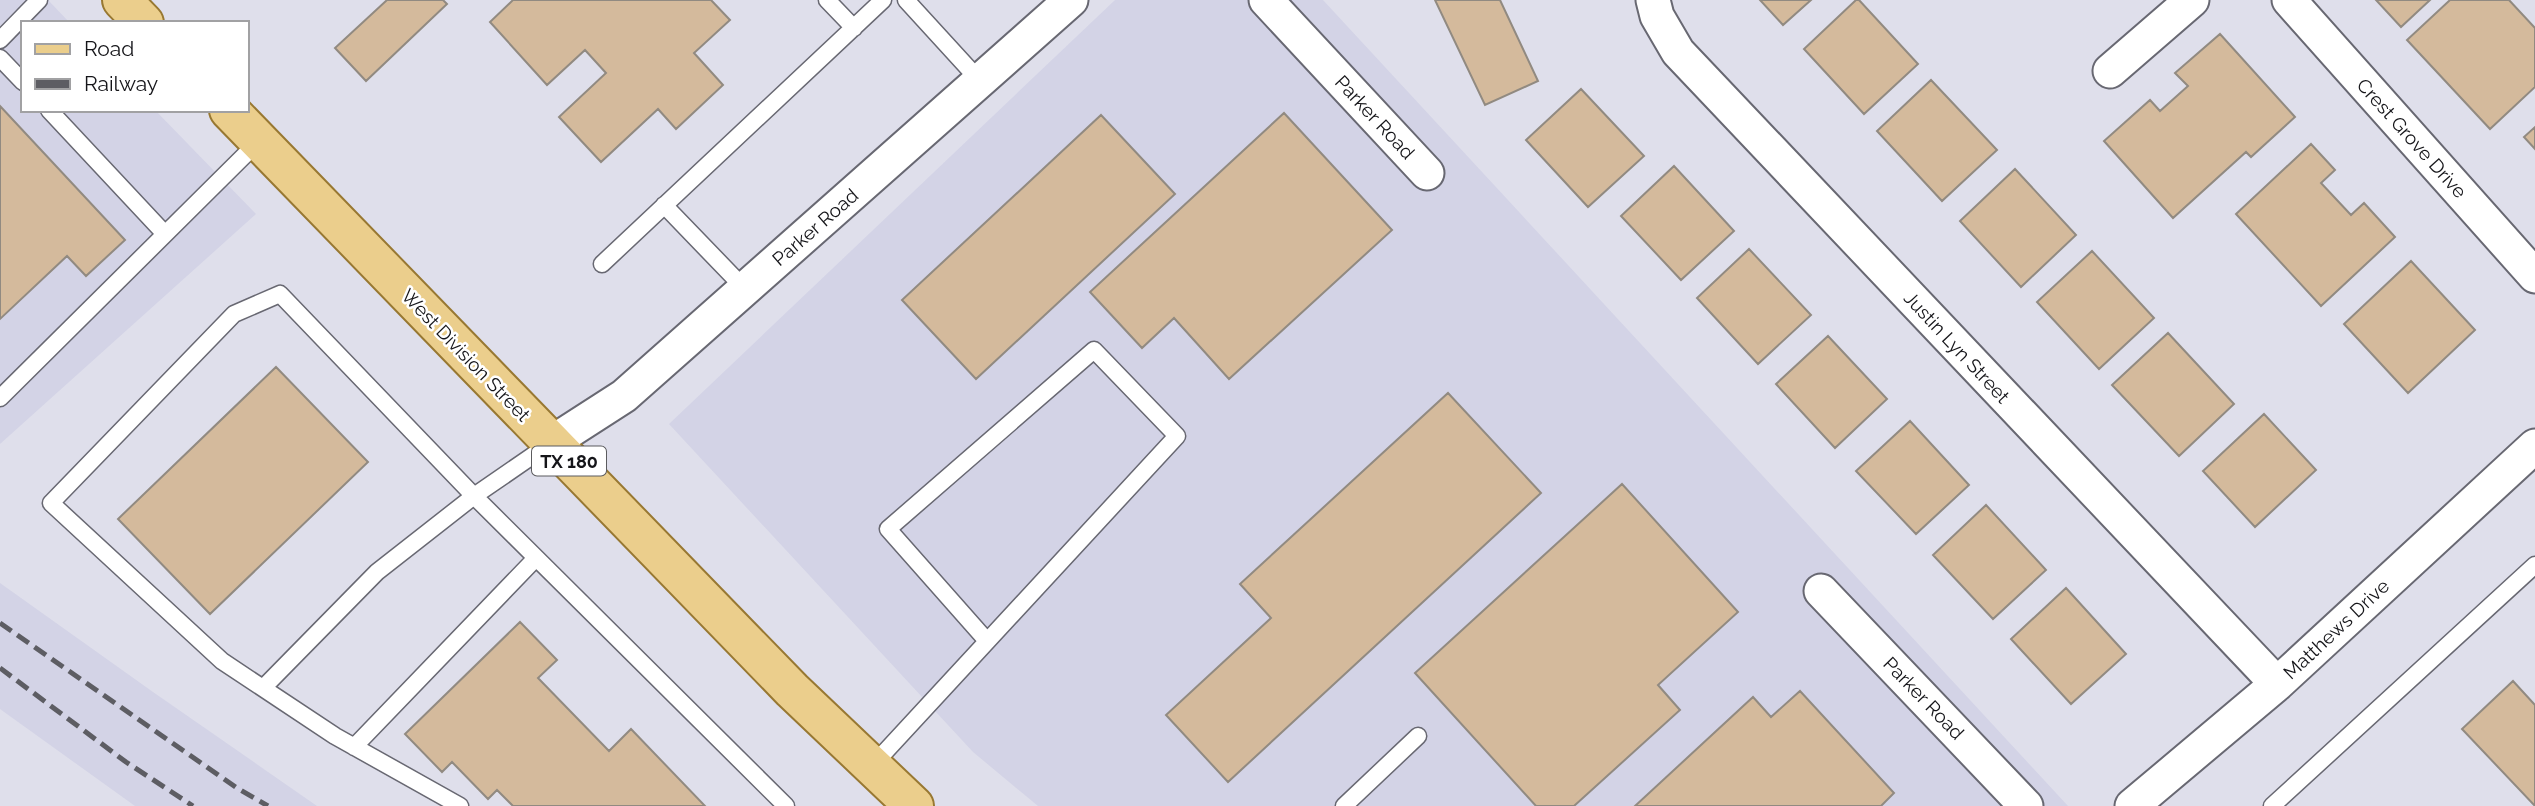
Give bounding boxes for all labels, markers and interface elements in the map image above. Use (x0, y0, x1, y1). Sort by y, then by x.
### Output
legend (21, 21, 248, 112)
text: Road (84, 36, 134, 61)
text: Railway (84, 71, 158, 96)
street label: Parker Road (1331, 71, 1419, 163)
street label: Crest Grove Drive (2353, 74, 2471, 202)
street label: Parker Road (768, 184, 862, 270)
street label: West Division Street (397, 284, 535, 426)
street label: Justin Lyn Street (1900, 287, 2015, 408)
road number: TX 180 (532, 447, 606, 476)
street label: Matthews Drive (2279, 575, 2393, 683)
street label: Parker Road (1879, 652, 1969, 744)

